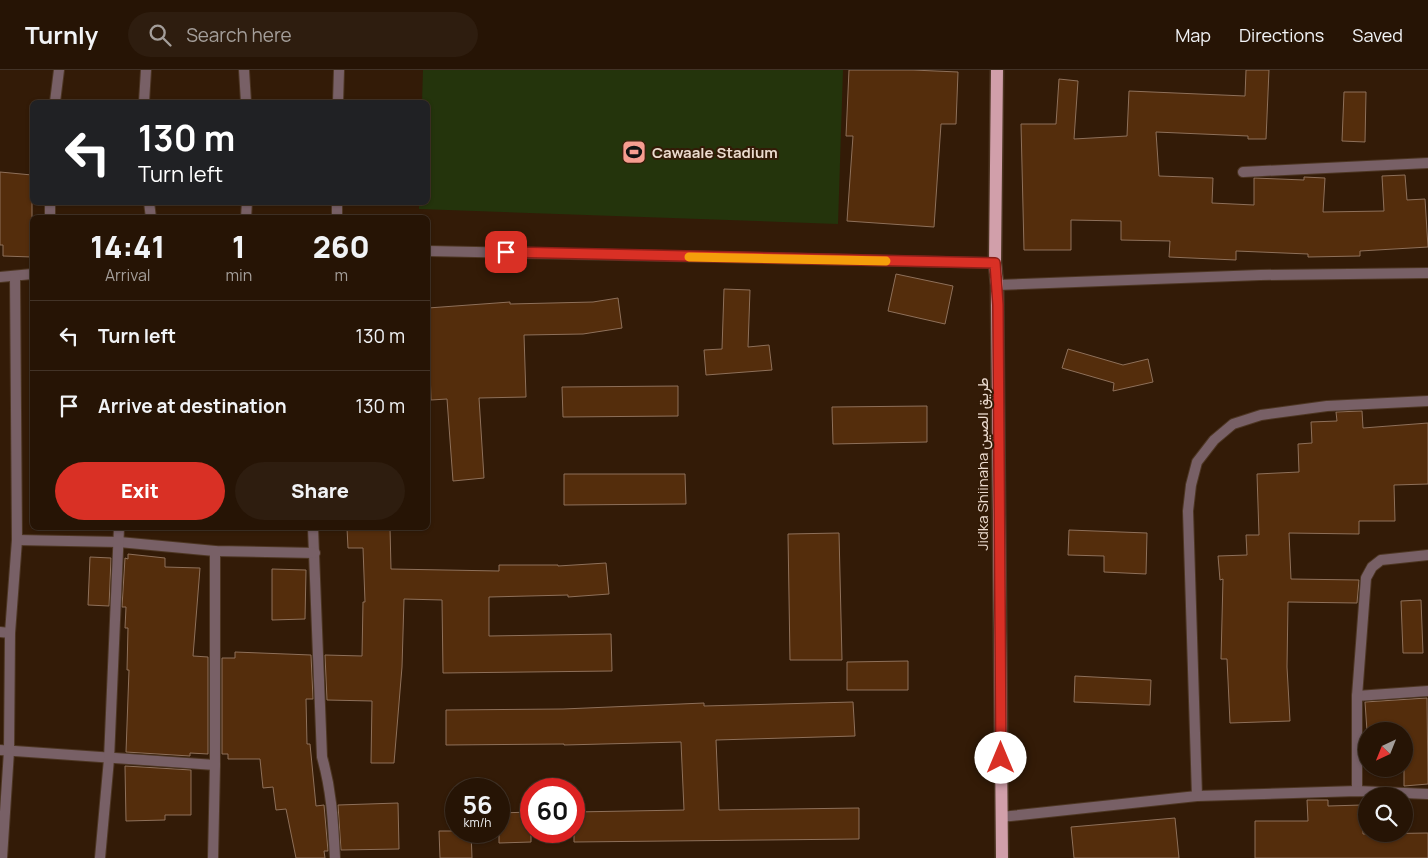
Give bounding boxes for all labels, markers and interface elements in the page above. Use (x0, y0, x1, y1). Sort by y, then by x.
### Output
search box (128, 12, 478, 57)
text: Turnly (25, 18, 98, 51)
icon: search (146, 21, 174, 49)
text: Search here (186, 22, 292, 48)
text: Map (1175, 23, 1211, 47)
text: Directions (1239, 23, 1324, 47)
text: Saved (1352, 23, 1403, 47)
text: 130 m (138, 114, 235, 162)
icon: left (55, 120, 120, 185)
sports icon: Cawaale Stadium (621, 139, 647, 165)
place label: Cawaale Stadium (652, 142, 778, 163)
text: Turn left (138, 159, 223, 189)
text: 14:41 (90, 226, 165, 267)
text: 1 (232, 226, 246, 267)
text: 260 (313, 226, 370, 267)
pin (485, 231, 527, 273)
icon: arrive (492, 238, 520, 266)
text: Arrival (105, 264, 151, 286)
text: min (226, 264, 252, 286)
text: m (334, 264, 348, 286)
icon: left (55, 322, 83, 350)
text: Turn left (98, 323, 176, 349)
text: 130 m (356, 323, 405, 349)
street label: Jidka Shiinaha طريق الصين (972, 377, 993, 551)
icon: arrive (55, 392, 83, 420)
text: Arrive at destination (98, 393, 287, 419)
text: 130 m (356, 393, 405, 419)
button: Exit (55, 462, 225, 520)
button: Share (235, 462, 405, 520)
north arrow (1358, 722, 1412, 778)
map controls (1358, 722, 1413, 842)
position arrow (974, 731, 1026, 783)
speed limit sign: 60 (520, 778, 585, 843)
text: 56 (462, 787, 493, 822)
button: search (1358, 787, 1413, 842)
text: km/h (464, 814, 491, 831)

